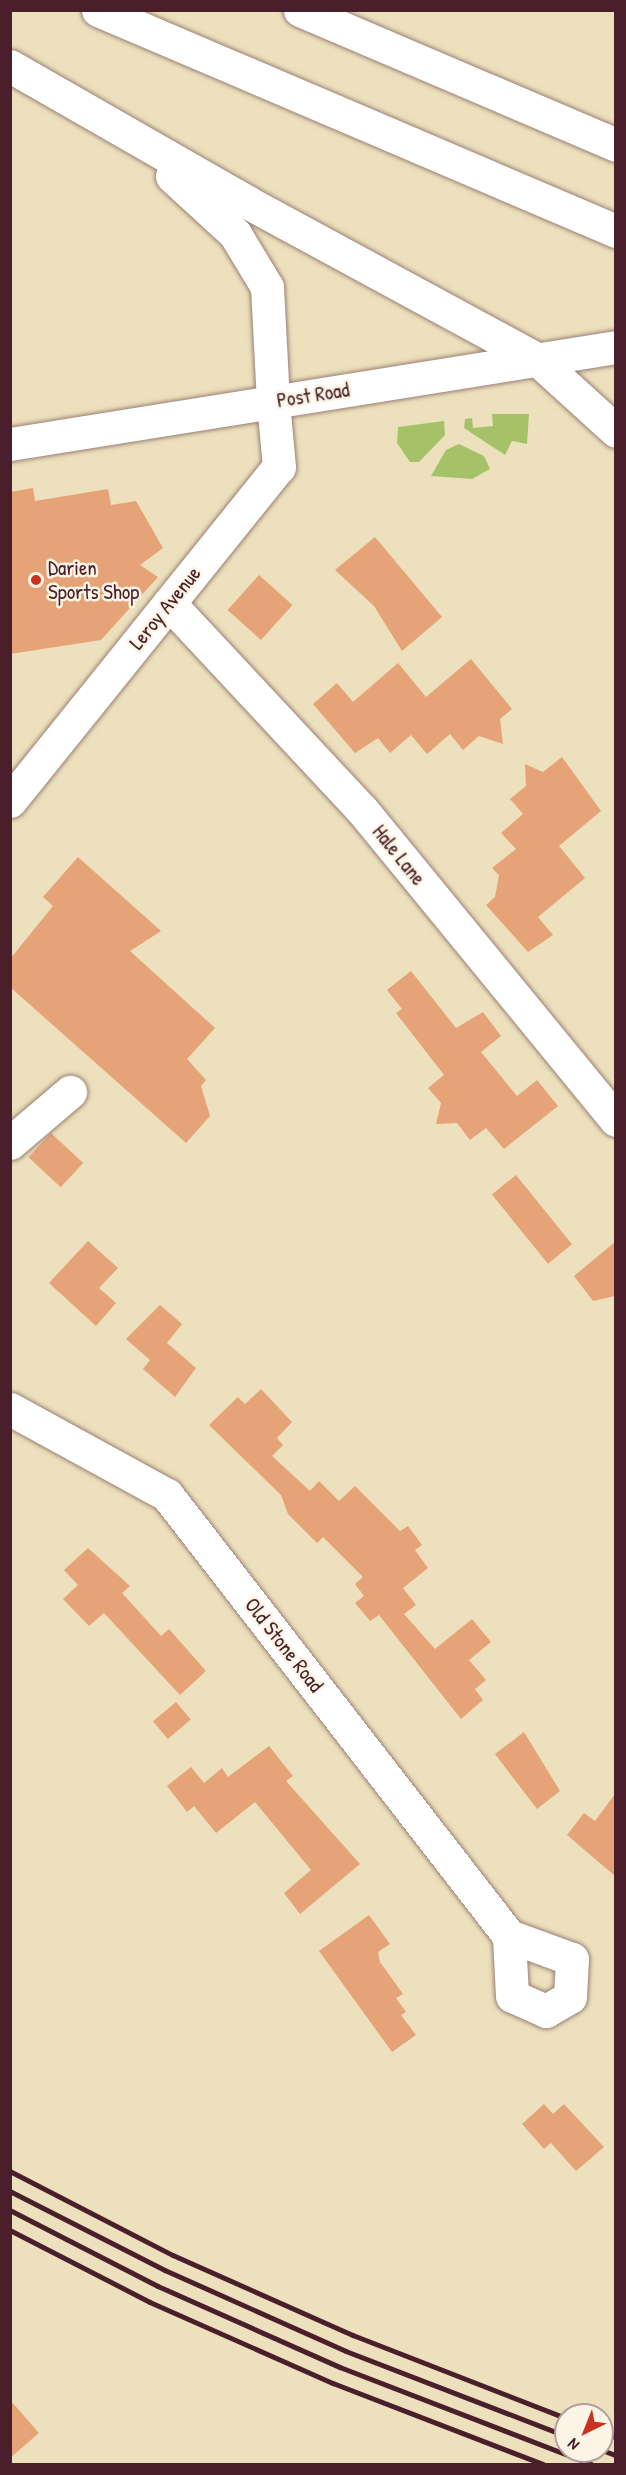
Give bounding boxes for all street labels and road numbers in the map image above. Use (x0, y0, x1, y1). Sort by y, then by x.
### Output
street label: Post Road (275, 377, 351, 413)
street label: Leroy Avenue (124, 561, 206, 655)
street label: Hale Lane (367, 820, 431, 890)
street label: Old Stone Road (239, 1593, 329, 1697)

